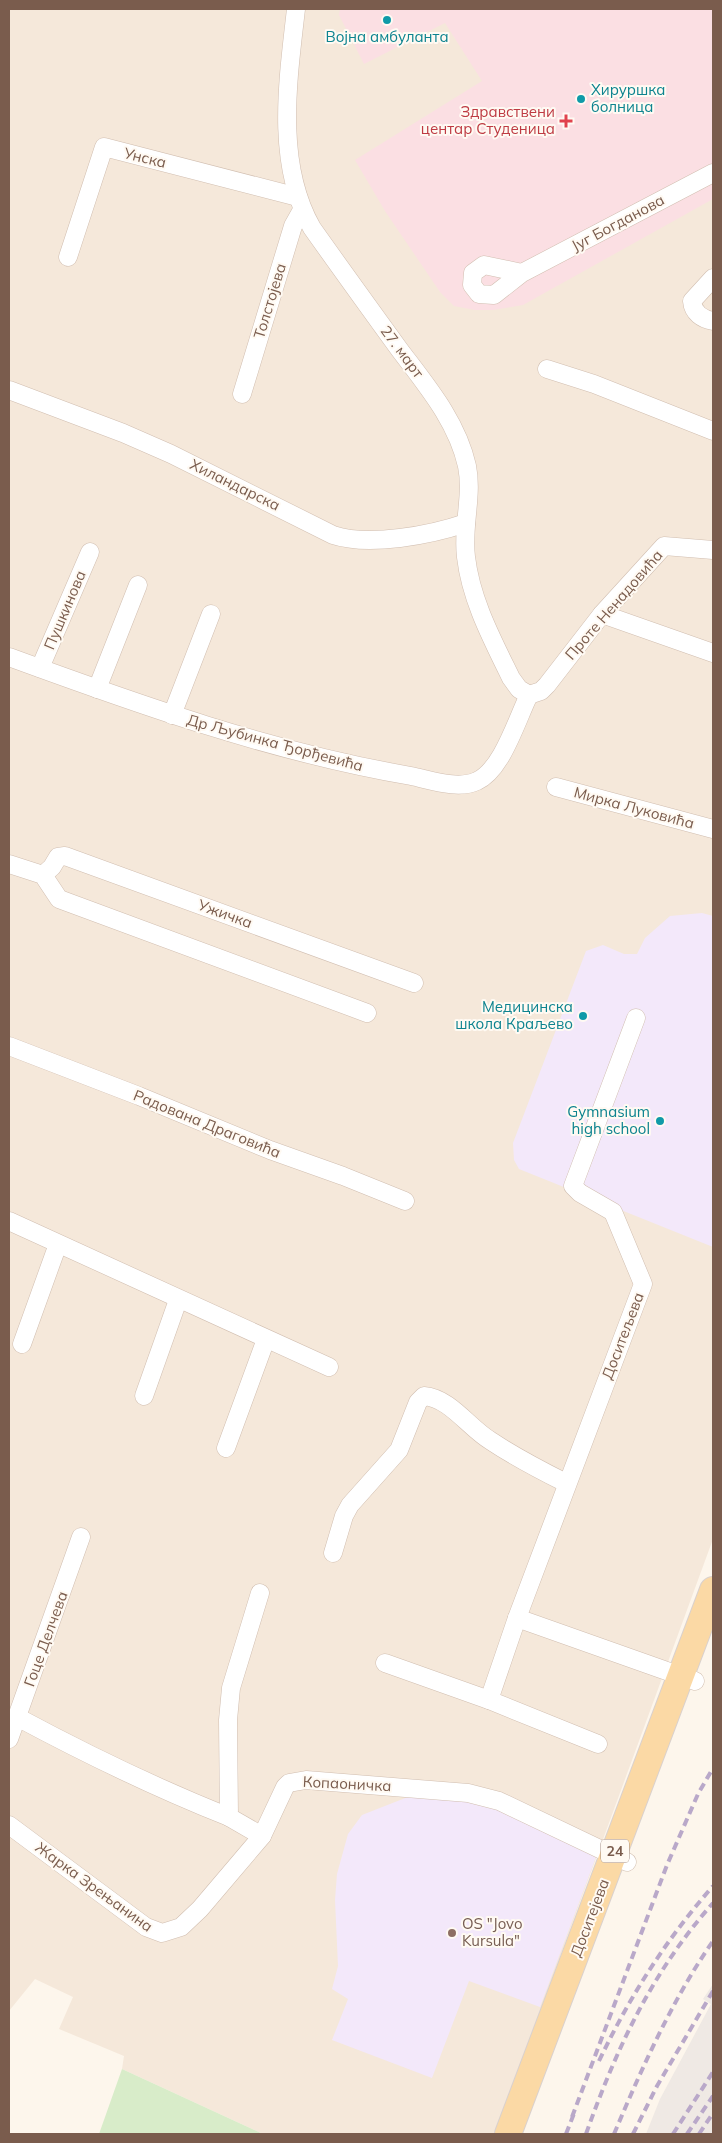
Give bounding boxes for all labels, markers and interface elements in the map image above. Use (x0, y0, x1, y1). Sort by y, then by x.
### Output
marker: Војна амбуланта (381, 14, 393, 26)
place label: Војна амбуланта (325, 27, 449, 46)
place label: Хируршка болница (591, 80, 666, 116)
marker: Хируршка болница (575, 93, 587, 105)
place label: Здравствени центар Студеница (421, 102, 555, 138)
marker: Здравствени центар Студеница (559, 114, 573, 128)
street label: Унска (121, 143, 168, 172)
street label: Југ Богданова (568, 190, 668, 255)
street label: Толстојева (249, 261, 290, 341)
street label: 27. март (377, 322, 428, 382)
street label: Хиландарска (187, 455, 283, 515)
street label: Проте Ненадовића (561, 546, 667, 664)
street label: Пушкинова (39, 567, 90, 652)
street label: Др Љубинка Ђорђевића (185, 710, 365, 775)
street label: Мирка Луковића (572, 782, 696, 833)
street label: Ужичка (194, 895, 255, 932)
place label: Медицинска школа Краљево (455, 997, 573, 1033)
marker: Медицинска школа Краљево (577, 1010, 589, 1022)
street label: Радована Драговића (131, 1085, 284, 1162)
place label: Gymnasium high school (567, 1102, 650, 1138)
marker: Gymnasium high school (654, 1115, 666, 1127)
street label: Доситељева (597, 1290, 648, 1382)
street label: Гоце Делчева (19, 1589, 72, 1689)
street label: Копаоничка (302, 1772, 392, 1795)
street label: Жарка Зрењанина (32, 1838, 157, 1936)
road number: 24 (601, 1840, 629, 1862)
street label: Доситејева (566, 1876, 613, 1959)
place label: OS "Jovo Kursula" (462, 1914, 523, 1950)
marker: OS "Jovo Kursula" (446, 1927, 458, 1939)

